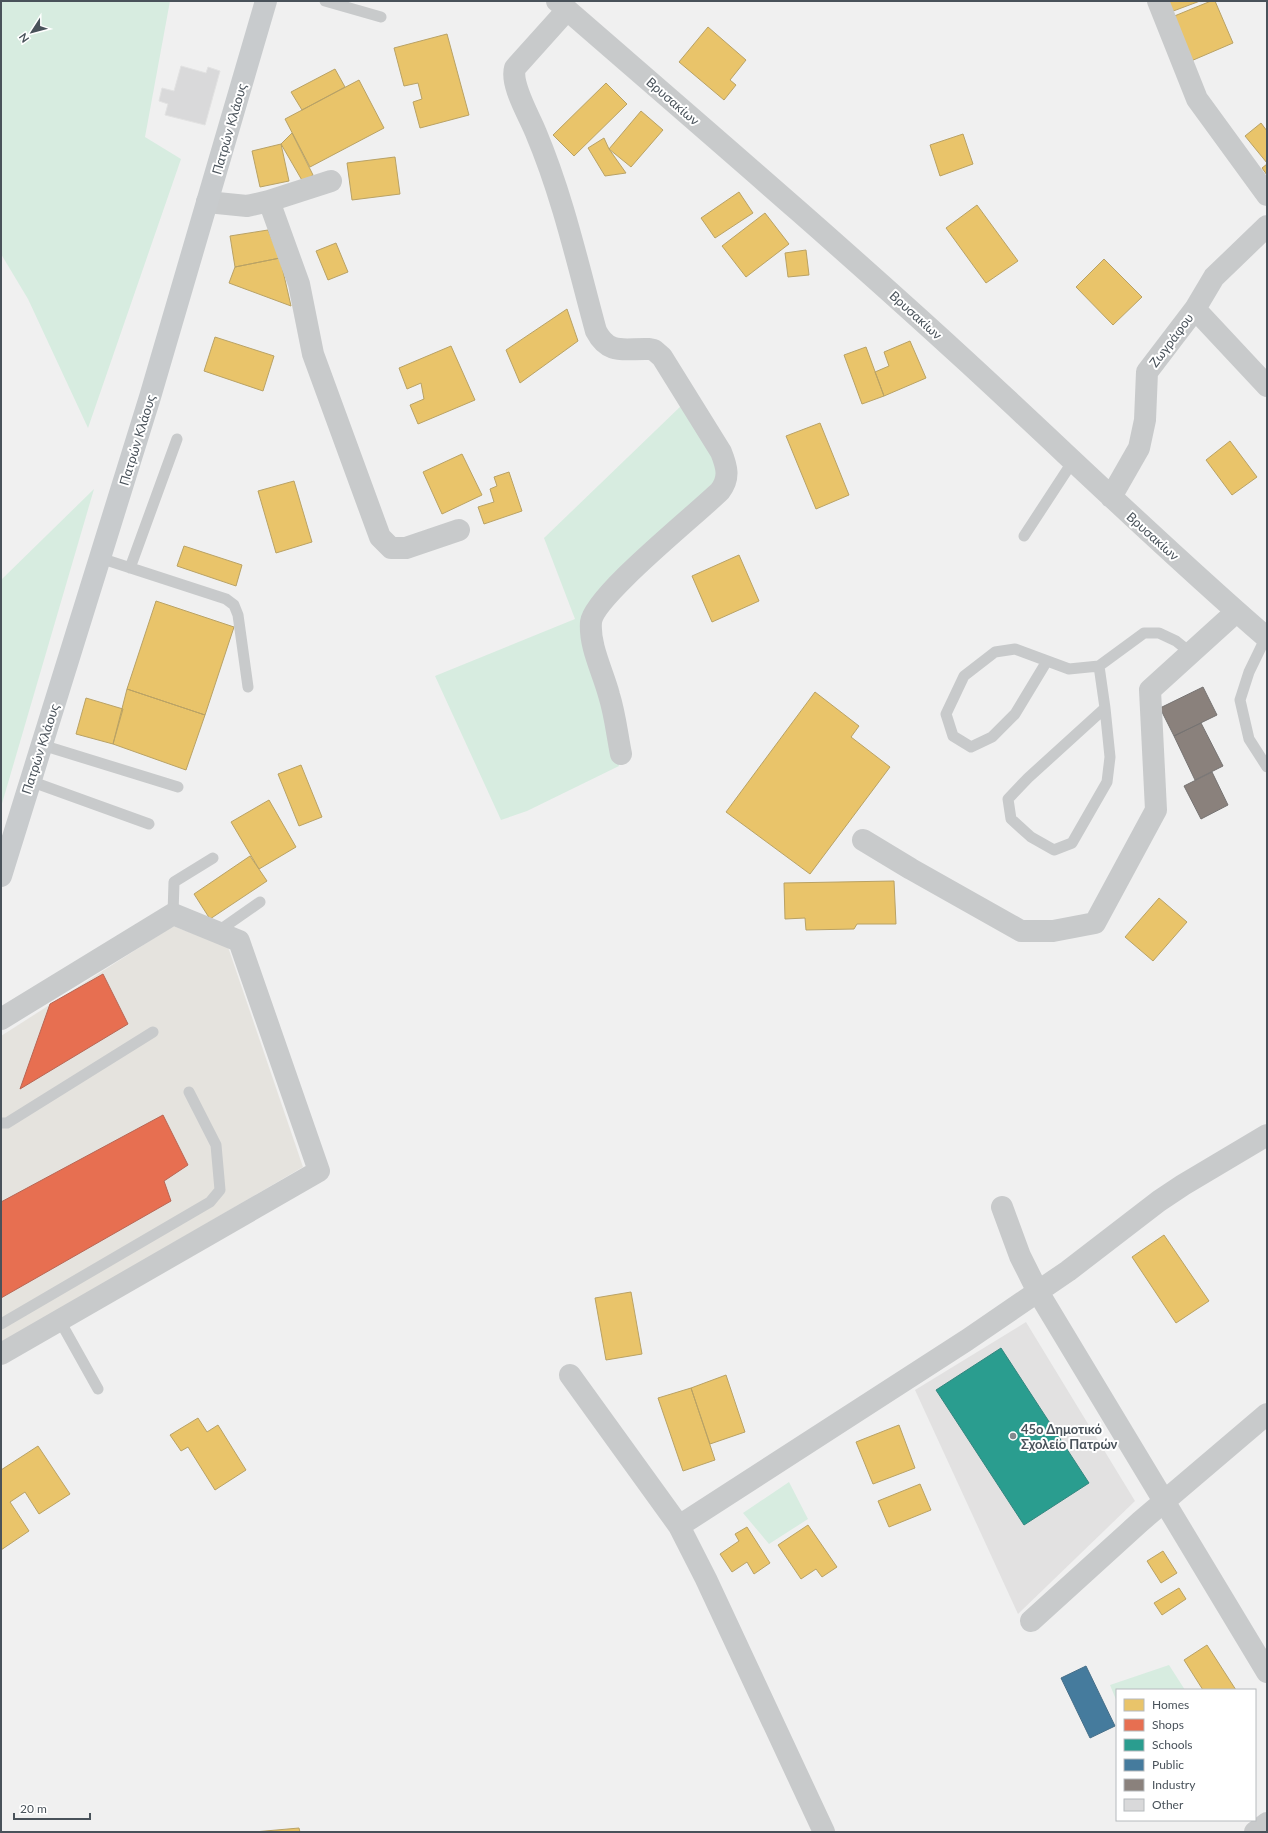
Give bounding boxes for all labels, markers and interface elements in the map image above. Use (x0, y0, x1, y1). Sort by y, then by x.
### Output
north arrow (12, 12, 52, 52)
text: N (16, 31, 31, 45)
street label: Βρυσακίων (643, 74, 703, 128)
street label: Πατρών Κλάους (208, 82, 250, 176)
street label: Βρυσακίων (887, 287, 946, 343)
street label: Ζωγράφου (1146, 310, 1196, 370)
street label: Πατρών Κλάους (116, 393, 158, 487)
street label: Βρυσακίων (1124, 508, 1183, 564)
street label: Πατρών Κλάους (18, 702, 62, 796)
place label: 45ο Δημοτικό Σχολείο Πατρών (1021, 1421, 1118, 1452)
marker: 45ο Δημοτικό Σχολείο Πατρών (1008, 1431, 1018, 1441)
legend (1116, 1689, 1256, 1821)
text: Homes (1152, 1697, 1189, 1712)
text: Shops (1152, 1717, 1184, 1732)
text: Schools (1152, 1737, 1193, 1752)
text: Public (1152, 1757, 1184, 1772)
text: Industry (1152, 1777, 1196, 1792)
scale bar (14, 1795, 90, 1821)
text: Other (1152, 1797, 1184, 1812)
text: 20 m (20, 1801, 47, 1816)

